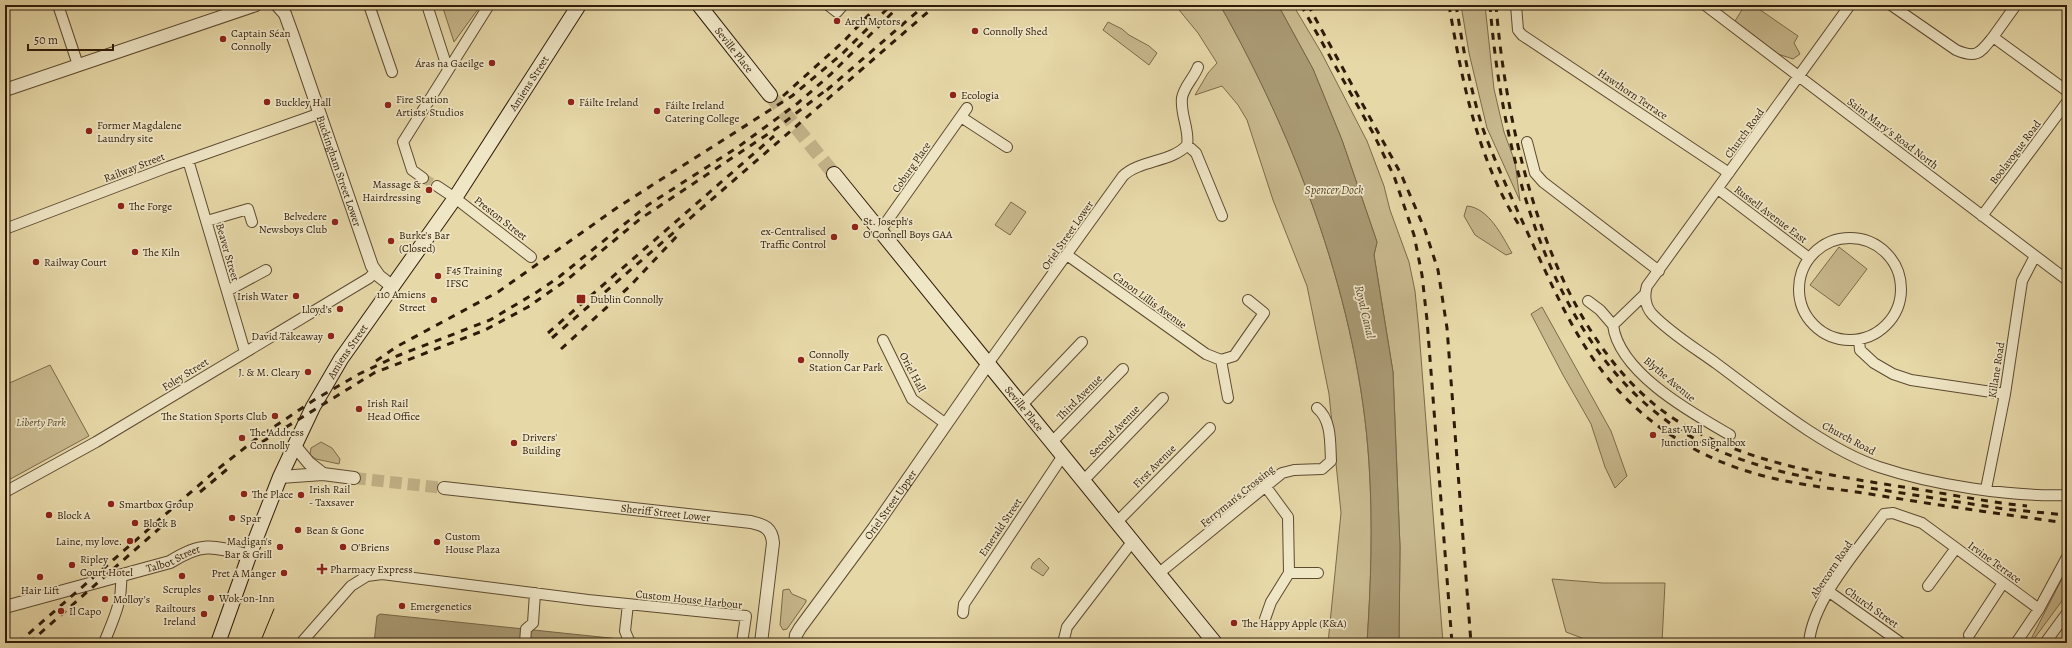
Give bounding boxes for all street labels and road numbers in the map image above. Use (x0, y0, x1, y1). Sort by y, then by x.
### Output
street label: Seville Place (711, 24, 757, 76)
street label: Amiens Street (505, 52, 553, 115)
street label: Hawthorn Terrace (1595, 65, 1671, 123)
street label: Saint Mary's Road North (1844, 94, 1941, 173)
street label: Church Road (1721, 105, 1768, 161)
street label: Buckingham Street Lower (313, 113, 365, 229)
street label: Boolavogue Road (1986, 117, 2045, 187)
street label: Coburg Place (888, 139, 934, 196)
street label: Railway Street (102, 149, 167, 186)
street label: Russell Avenue East (1731, 182, 1811, 247)
street label: Preston Street (471, 193, 531, 244)
street label: Oriel Street Lower (1038, 198, 1097, 273)
street label: Beaver Street (212, 222, 243, 283)
street label: Canon Lillis Avenue (1110, 268, 1190, 332)
street label: Amiens Street (323, 321, 372, 383)
street label: Killane Road (1985, 341, 2008, 399)
street label: Oriel Hall (896, 350, 929, 395)
street label: Blythe Avenue (1641, 353, 1699, 406)
street label: Foley Street (159, 354, 212, 395)
street label: Third Avenue (1053, 371, 1106, 423)
street label: Seville Place (1001, 383, 1047, 435)
street label: Second Avenue (1086, 402, 1143, 461)
street label: Church Road (1819, 418, 1878, 459)
street label: First Avenue (1129, 441, 1179, 491)
street label: Ferryman's Crossing (1197, 462, 1278, 531)
street label: Oriel Street Upper (861, 467, 920, 543)
street label: Emerald Street (975, 495, 1026, 559)
street label: Sheriff Street Lower (620, 501, 711, 525)
street label: Abercorn Road (1806, 538, 1856, 602)
street label: Irvine Terrace (1965, 538, 2024, 587)
street label: Talbot Street (144, 541, 202, 576)
street label: Church Street (1842, 583, 1902, 632)
street label: Custom House Harbour (635, 586, 743, 613)

